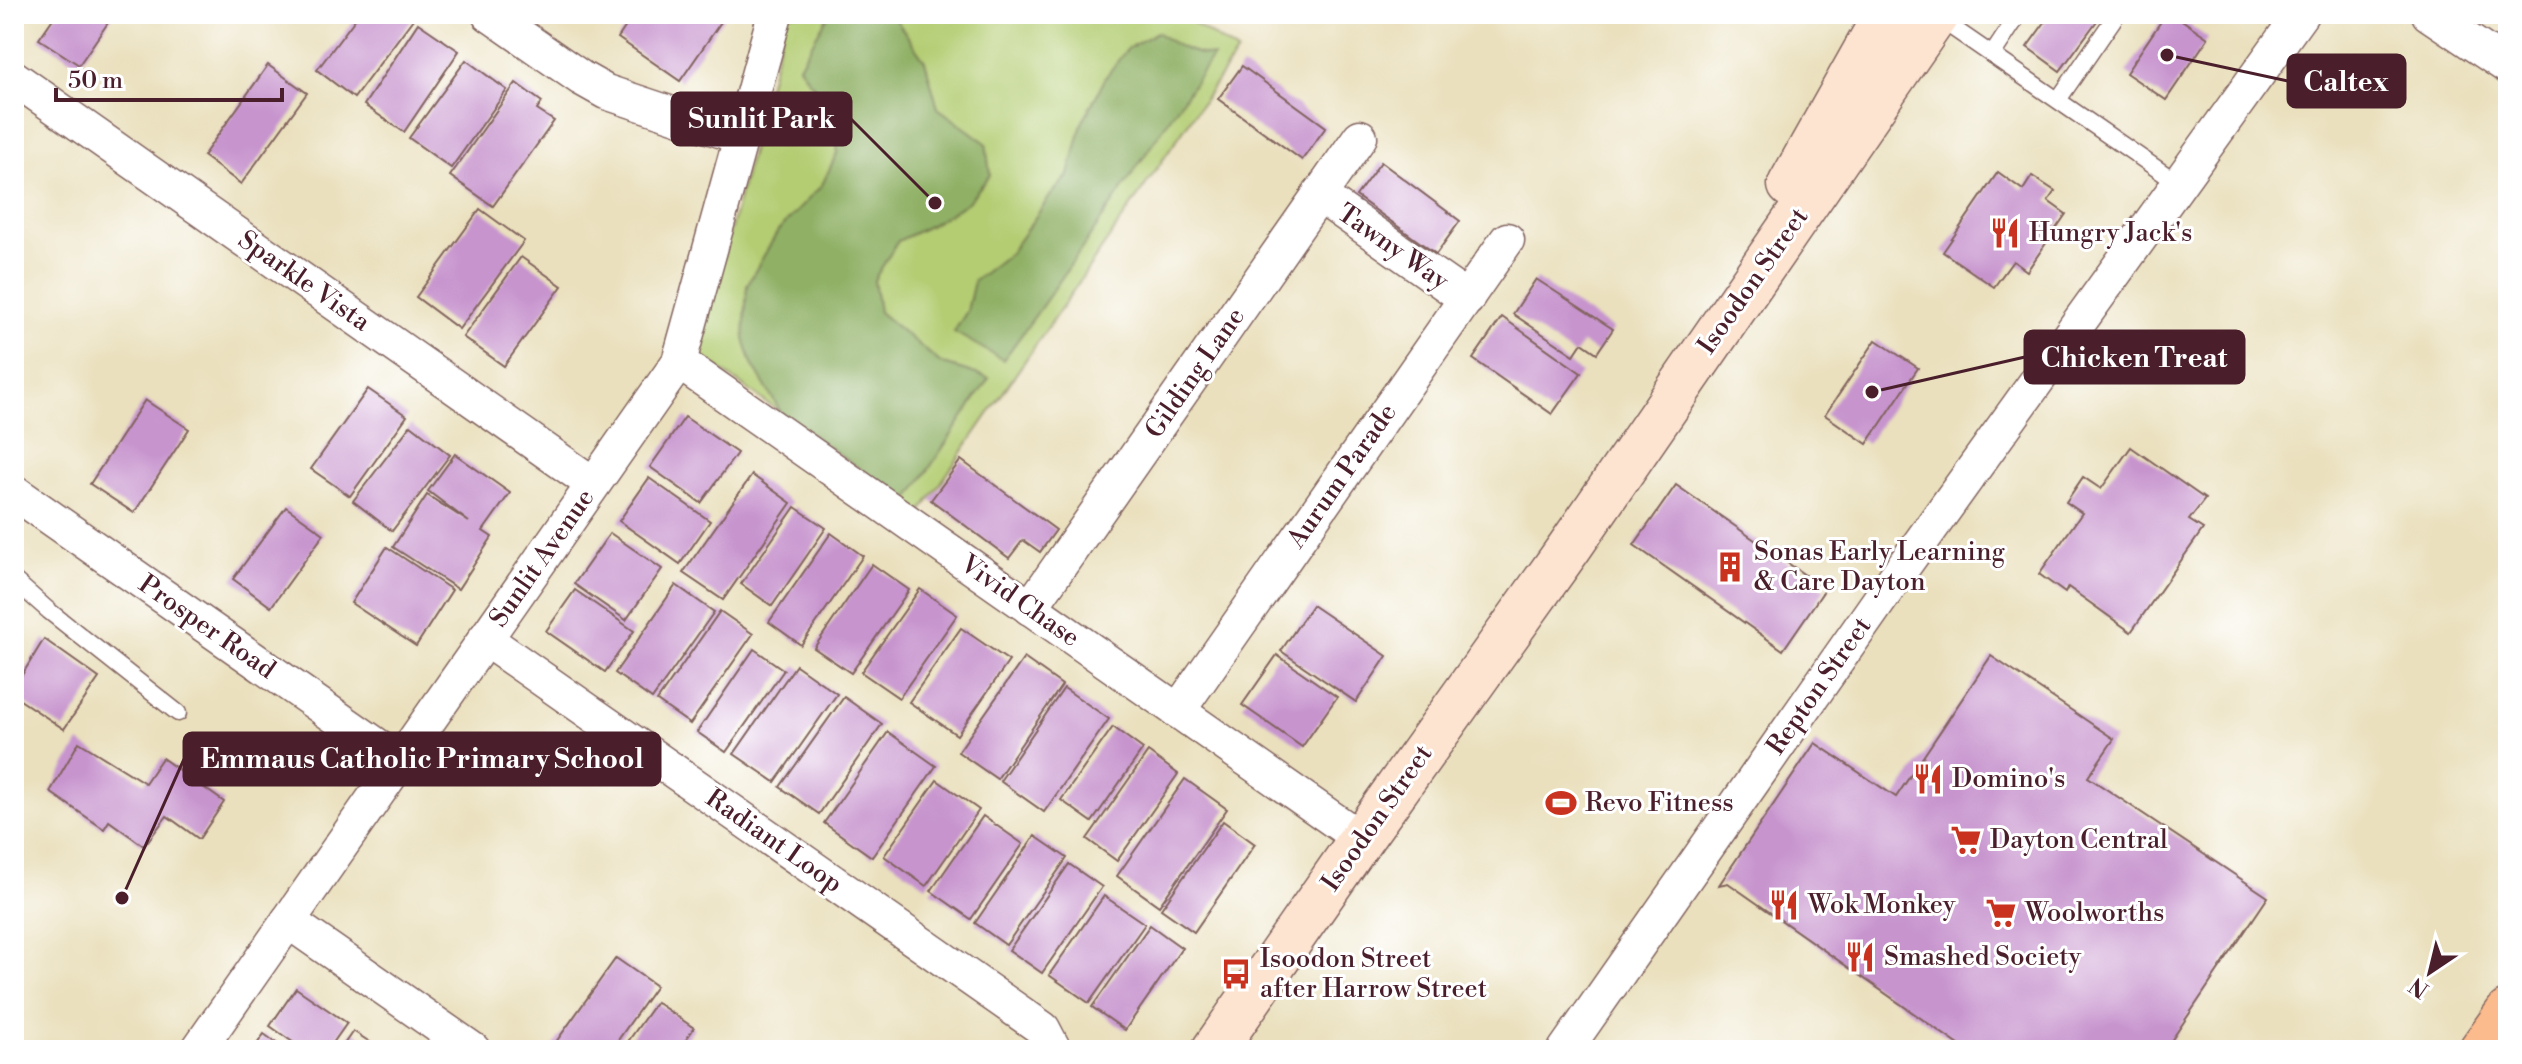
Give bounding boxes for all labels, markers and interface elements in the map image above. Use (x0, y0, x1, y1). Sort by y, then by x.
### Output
scale bar (56, 52, 282, 102)
callout: Caltex (2288, 55, 2405, 107)
text: Caltex (2303, 65, 2390, 100)
text: 50 m (68, 66, 123, 96)
callout: Sunlit Park (672, 93, 851, 145)
text: Sunlit Park (688, 102, 836, 137)
street label: Tawny Way (1331, 197, 1455, 297)
street label: Isoodon Street (1691, 202, 1815, 360)
restaurant icon: Hungry Jack's (1988, 216, 2022, 250)
place label: Hungry Jack's (2029, 217, 2193, 249)
street label: Sparkle Vista (232, 224, 377, 339)
street label: Gilding Lane (1138, 302, 1252, 444)
callout: Chicken Treat (2025, 331, 2244, 383)
text: Chicken Treat (2040, 341, 2229, 376)
street label: Aurum Parade (1280, 398, 1404, 555)
street label: Sunlit Avenue (483, 483, 601, 633)
place label: Sonas Early Learning & Care Dayton (1754, 536, 2005, 598)
street label: Vivid Chase (953, 548, 1086, 654)
building icon: Sonas Early Learning & Care Dayton (1713, 550, 1747, 584)
street label: Prosper Road (132, 568, 282, 686)
street label: Repton Street (1760, 611, 1878, 761)
callout: Emmaus Catholic Primary School (184, 733, 660, 785)
street label: Isoodon Street (1315, 739, 1439, 897)
text: Emmaus Catholic Primary School (200, 742, 644, 777)
restaurant icon: Domino's (1911, 762, 1945, 796)
place label: Domino's (1952, 763, 2066, 795)
street label: Radiant Loop (699, 782, 849, 900)
sports icon: Revo Fitness (1544, 786, 1578, 820)
place label: Revo Fitness (1585, 787, 1734, 819)
supermarket icon: Dayton Central (1949, 823, 1983, 857)
place label: Dayton Central (1990, 824, 2168, 856)
restaurant icon: Wok Monkey (1767, 888, 1801, 922)
place label: Wok Monkey (1807, 889, 1956, 921)
supermarket icon: Woolworths (1984, 896, 2018, 930)
place label: Woolworths (2024, 897, 2164, 929)
north arrow (2390, 932, 2470, 1012)
restaurant icon: Smashed Society (1843, 940, 1877, 974)
place label: Smashed Society (1884, 941, 2082, 973)
place label: Isoodon Street after Harrow Street (1260, 943, 1487, 1005)
bus stop icon: Isoodon Street after Harrow Street (1219, 957, 1253, 991)
text: N (2404, 971, 2434, 1003)

